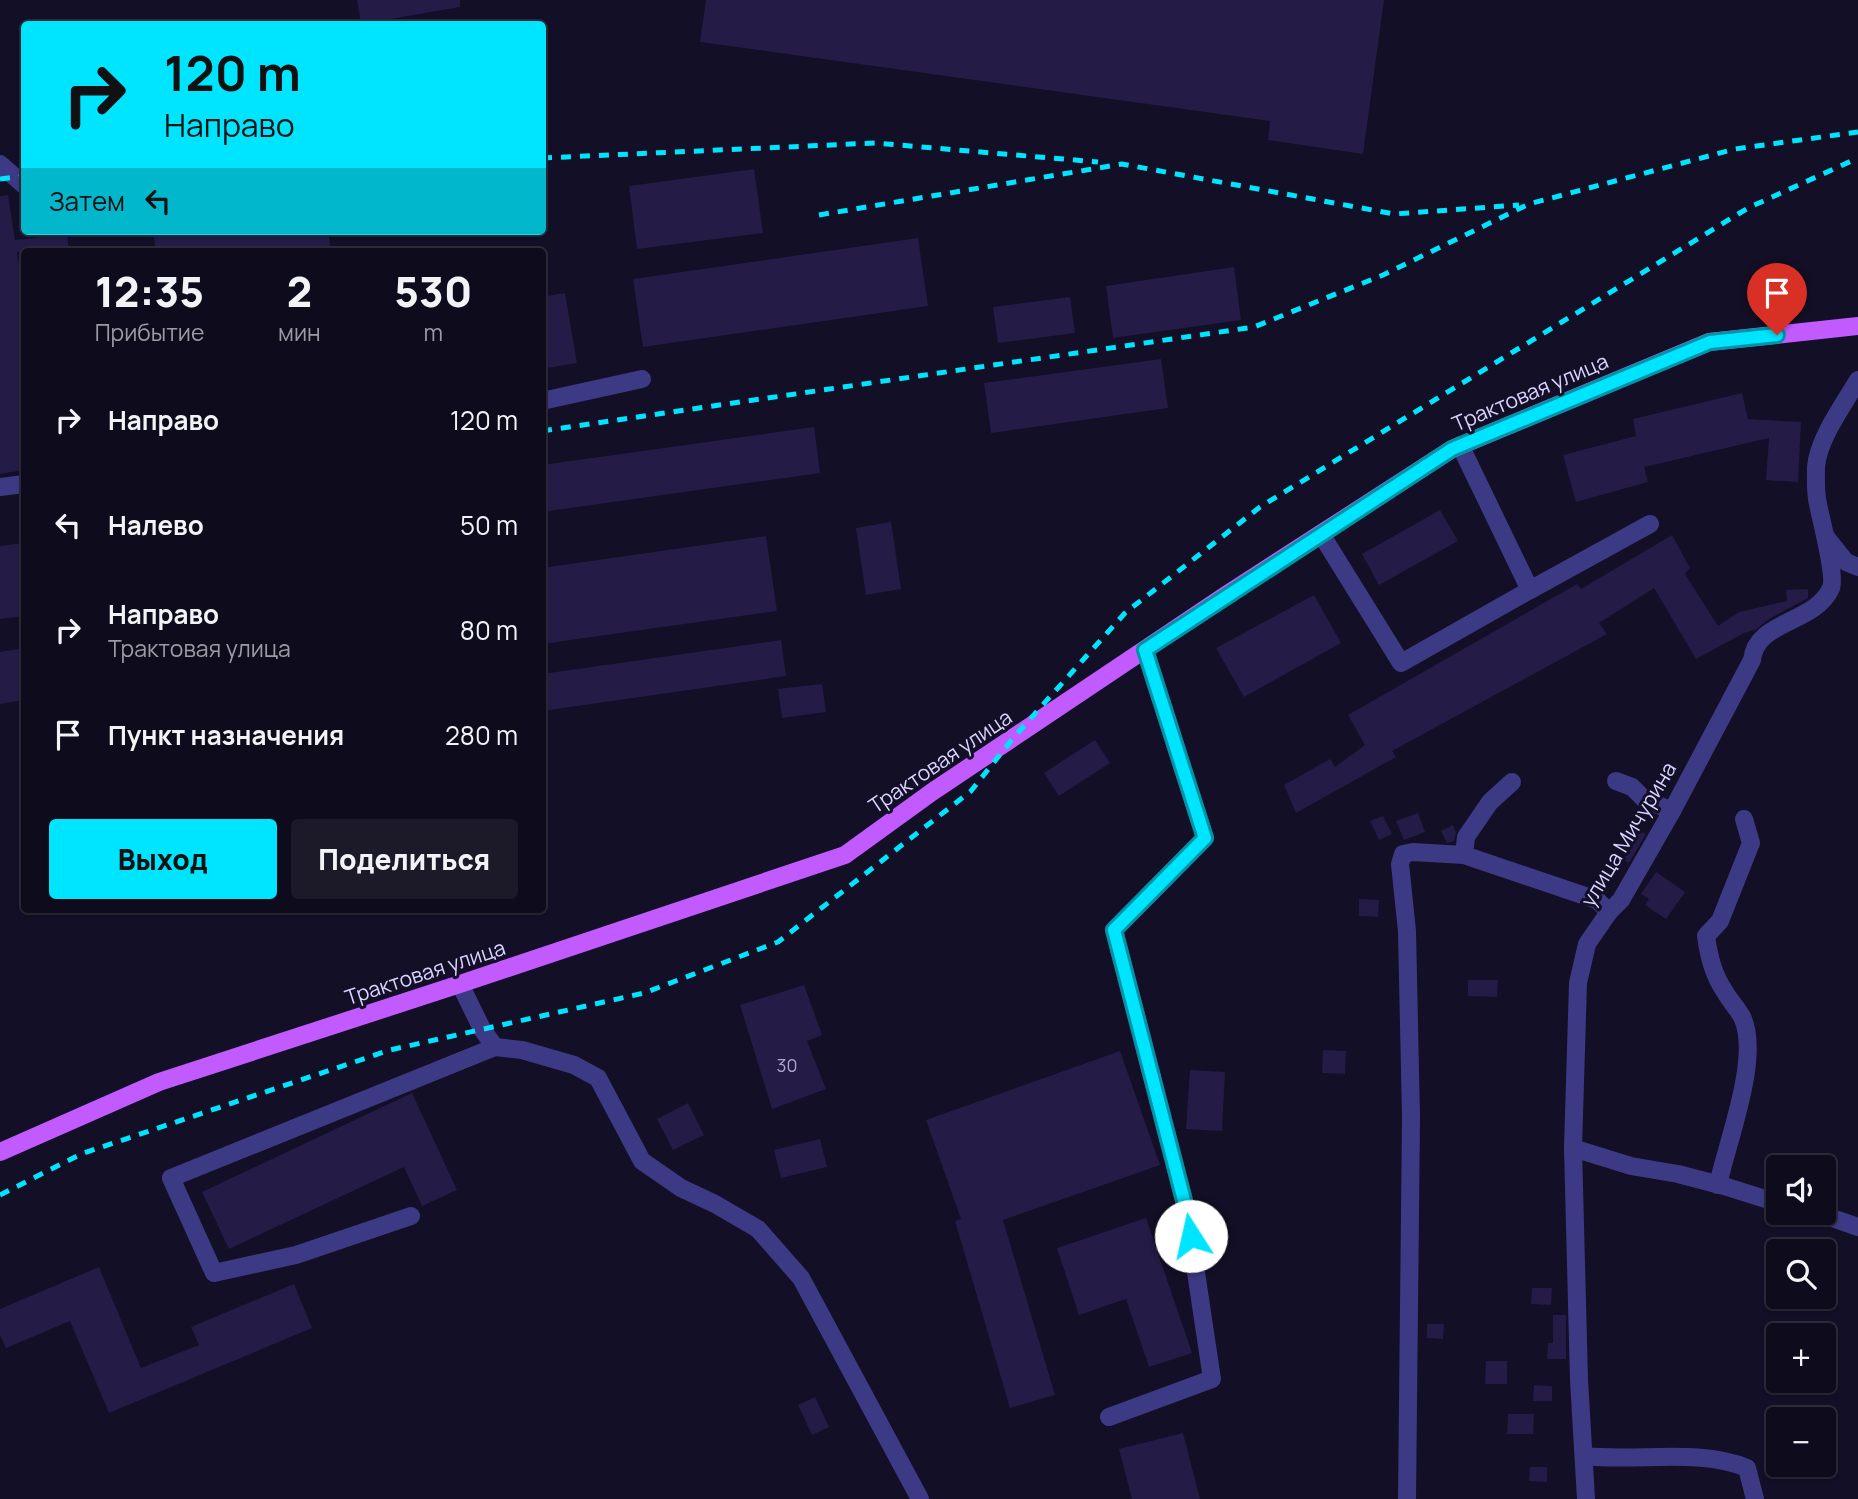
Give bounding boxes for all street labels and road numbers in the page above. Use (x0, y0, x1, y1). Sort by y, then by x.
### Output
street label: Трактовая улица (1448, 347, 1612, 437)
street label: Трактовая улица (863, 703, 1017, 819)
street label: улица Мичурина (1574, 756, 1682, 912)
street label: Трактовая улица (341, 933, 509, 1011)

